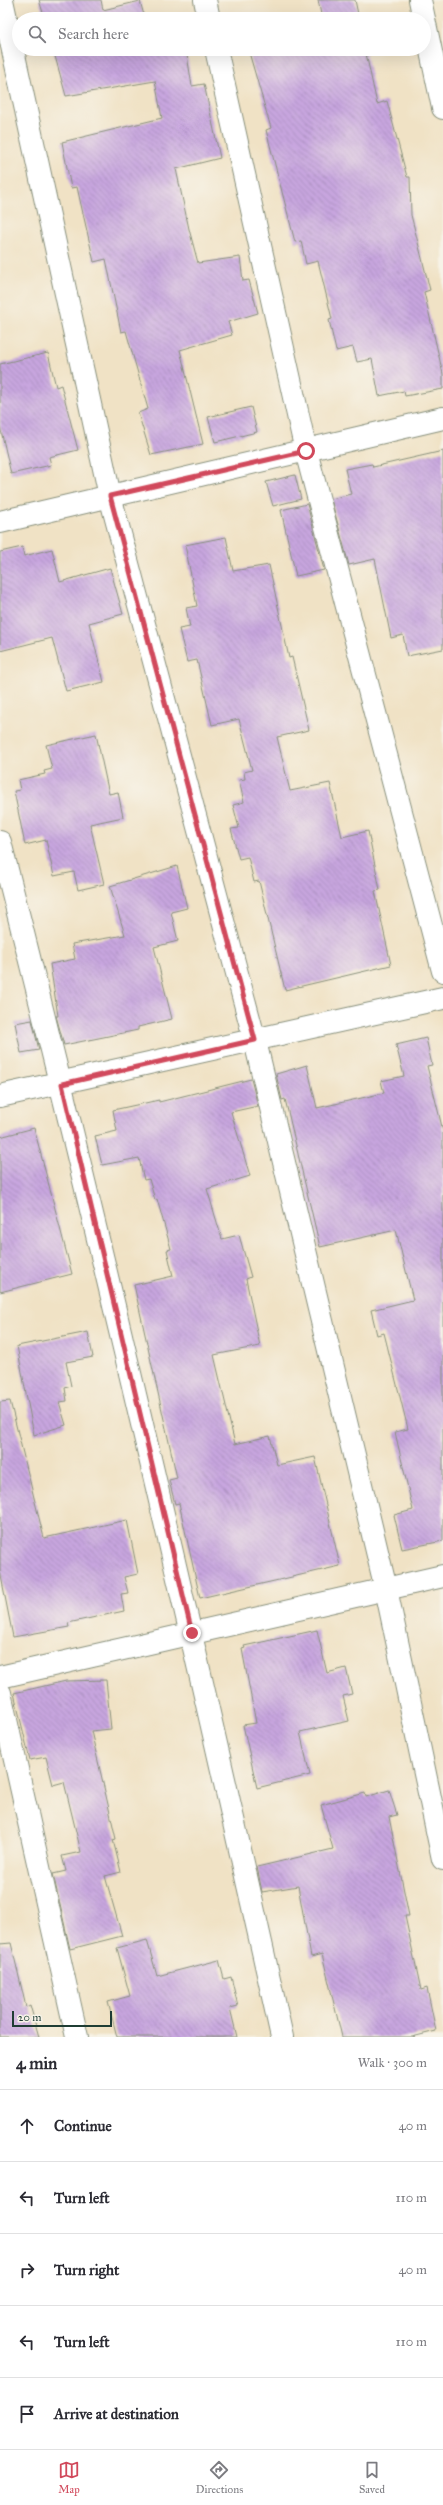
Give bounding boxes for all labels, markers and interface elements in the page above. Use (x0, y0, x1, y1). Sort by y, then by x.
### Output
search box (12, 12, 431, 56)
icon: search (26, 23, 48, 45)
text: Search here (58, 25, 129, 43)
route start (297, 442, 315, 460)
route end (183, 1624, 201, 1642)
scale bar (12, 2009, 112, 2028)
text: 20 m (18, 2011, 41, 2024)
text: 4 min (16, 2053, 57, 2074)
text: Walk · 300 m (358, 2055, 427, 2071)
icon: ahead (16, 2115, 38, 2137)
text: Continue (54, 2117, 112, 2135)
text: 40 m (398, 2118, 427, 2134)
icon: left (16, 2187, 38, 2209)
text: Turn left (54, 2189, 110, 2207)
text: 110 m (395, 2190, 427, 2206)
icon: right (16, 2259, 38, 2281)
text: Turn right (54, 2261, 119, 2279)
text: 40 m (398, 2262, 427, 2278)
icon: left (16, 2331, 38, 2353)
text: Turn left (54, 2333, 110, 2351)
text: 110 m (395, 2334, 427, 2350)
icon: arrive (16, 2403, 38, 2425)
text: Arrive at destination (54, 2405, 179, 2423)
tab: Map (58, 2459, 80, 2496)
tab: Directions (196, 2459, 243, 2496)
tab: Saved (359, 2459, 385, 2496)

